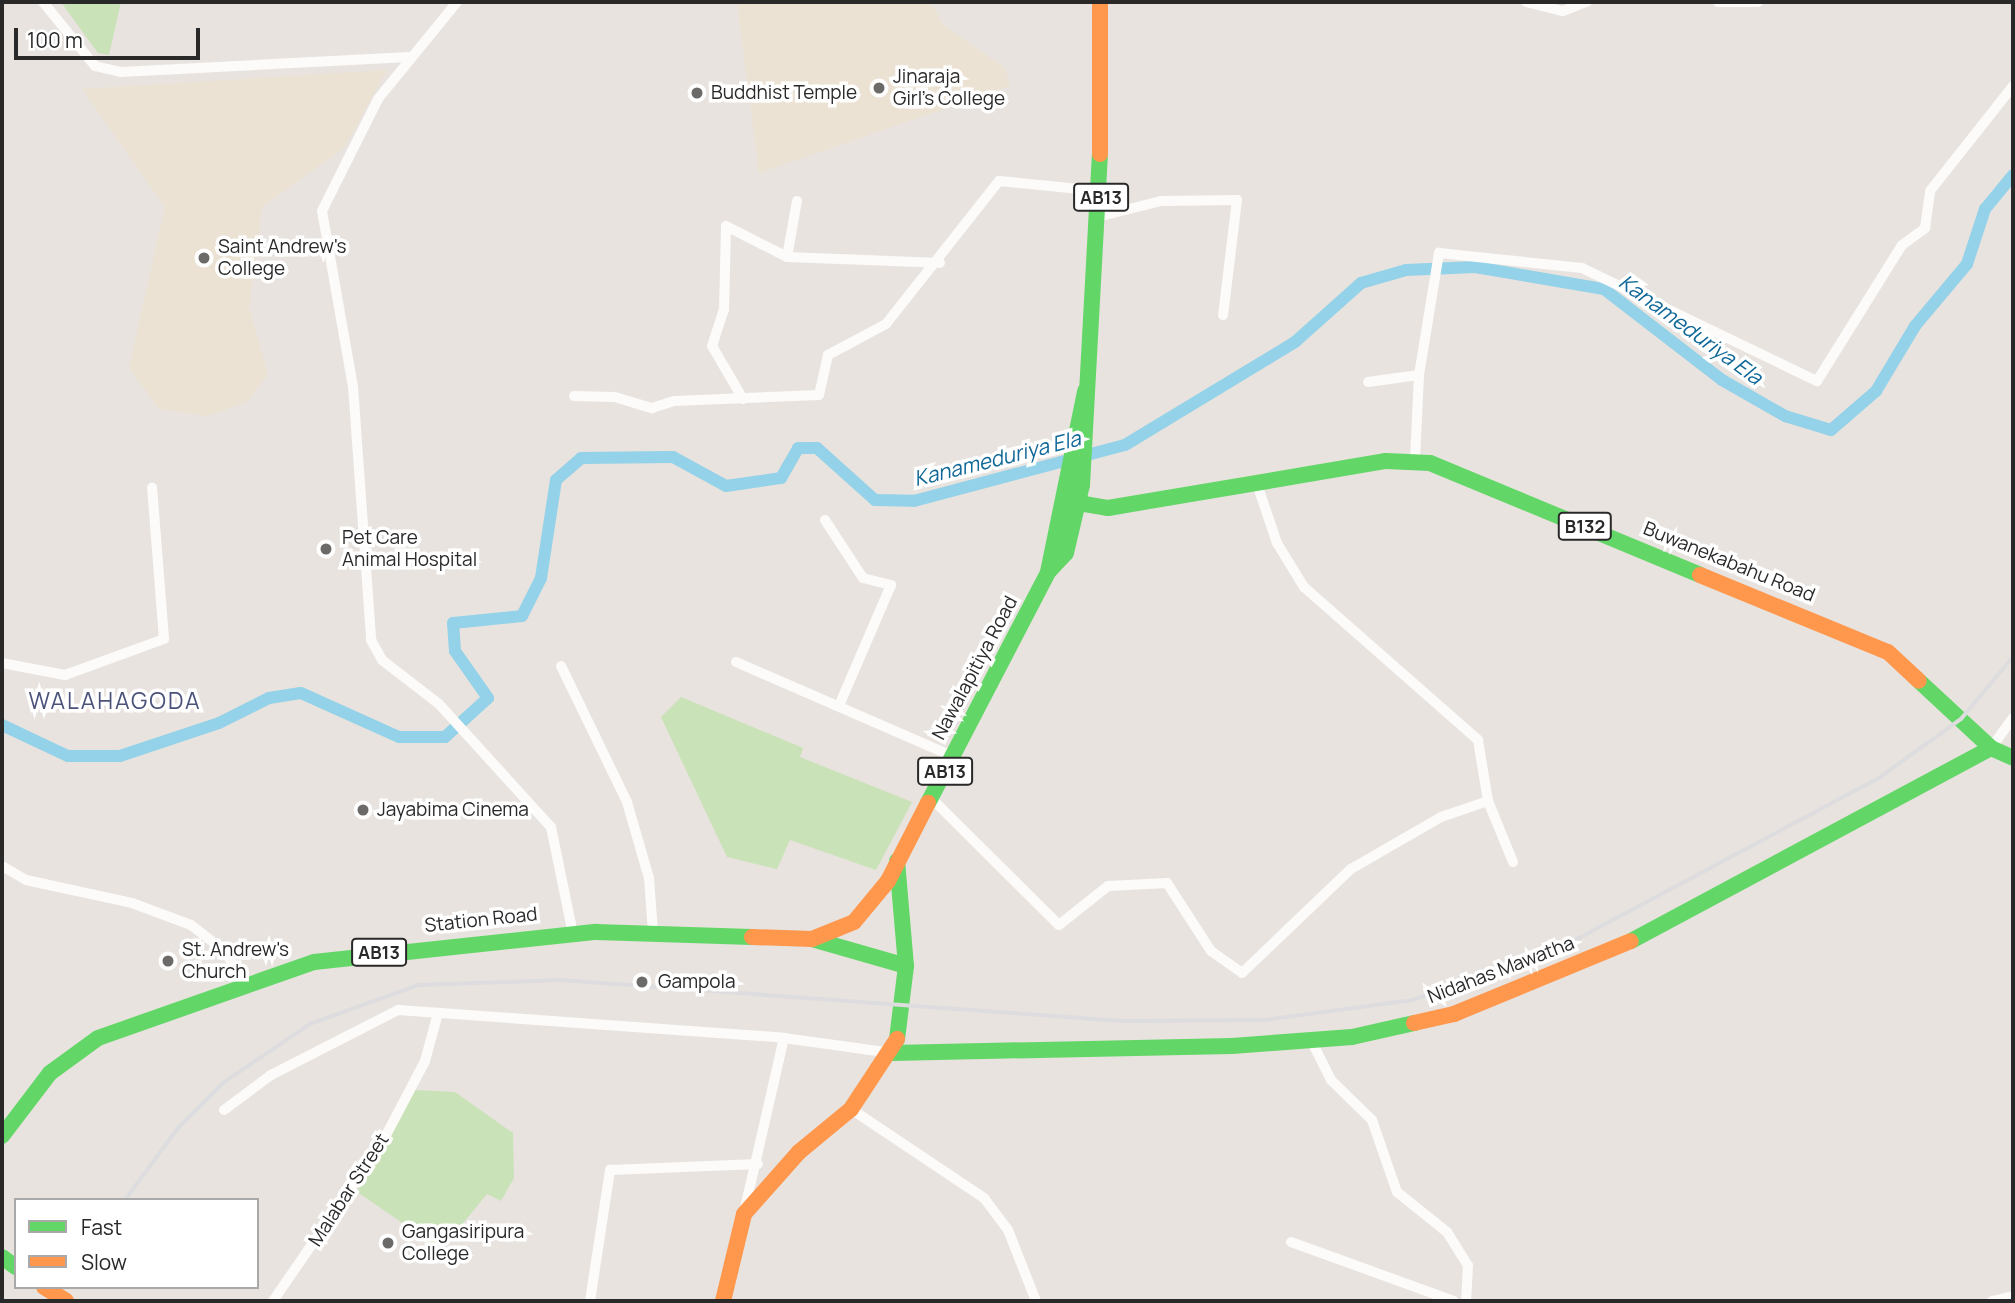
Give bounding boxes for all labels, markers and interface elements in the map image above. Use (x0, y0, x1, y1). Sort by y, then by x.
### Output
scale bar (18, 14, 203, 58)
text: 100 m (27, 26, 83, 54)
place label: Jinaraja Girl's College (893, 66, 1005, 110)
marker: Jinaraja Girl's College (871, 80, 887, 96)
place label: Buddhist Temple (711, 82, 857, 104)
marker: Buddhist Temple (689, 85, 705, 101)
road number: AB13 (1073, 182, 1129, 212)
place label: Saint Andrew's College (218, 236, 346, 280)
marker: Saint Andrew's College (196, 250, 212, 266)
water label: Kanameduriya Ela (1615, 269, 1767, 389)
water label: Kanameduriya Ela (911, 425, 1083, 491)
road number: B132 (1557, 512, 1613, 540)
street label: Buwanekabahu Road (1640, 517, 1818, 607)
place label: Pet Care Animal Hospital (342, 527, 477, 571)
marker: Pet Care Animal Hospital (316, 539, 336, 559)
street label: Nawalapitiya Road (927, 592, 1023, 744)
district label: WALAHAGODA (30, 686, 200, 714)
road number: AB13 (917, 756, 973, 786)
place label: Jayabima Cinema (377, 799, 529, 821)
marker: Jayabima Cinema (355, 802, 371, 818)
street label: Station Road (423, 903, 539, 937)
street label: Nidahas Mawatha (1425, 932, 1577, 1008)
road number: AB13 (351, 937, 407, 967)
place label: St. Andrew's Church (182, 939, 289, 983)
marker: St. Andrew's Church (160, 953, 176, 969)
place label: Gampola (658, 971, 736, 993)
marker: Gampola (632, 972, 652, 992)
street label: Malabar Street (304, 1129, 394, 1251)
legend (14, 1198, 259, 1289)
text: Fast (81, 1213, 122, 1241)
place label: Gangasiripura College (402, 1221, 524, 1265)
marker: Gangasiripura College (380, 1235, 396, 1251)
text: Slow (81, 1248, 127, 1276)

